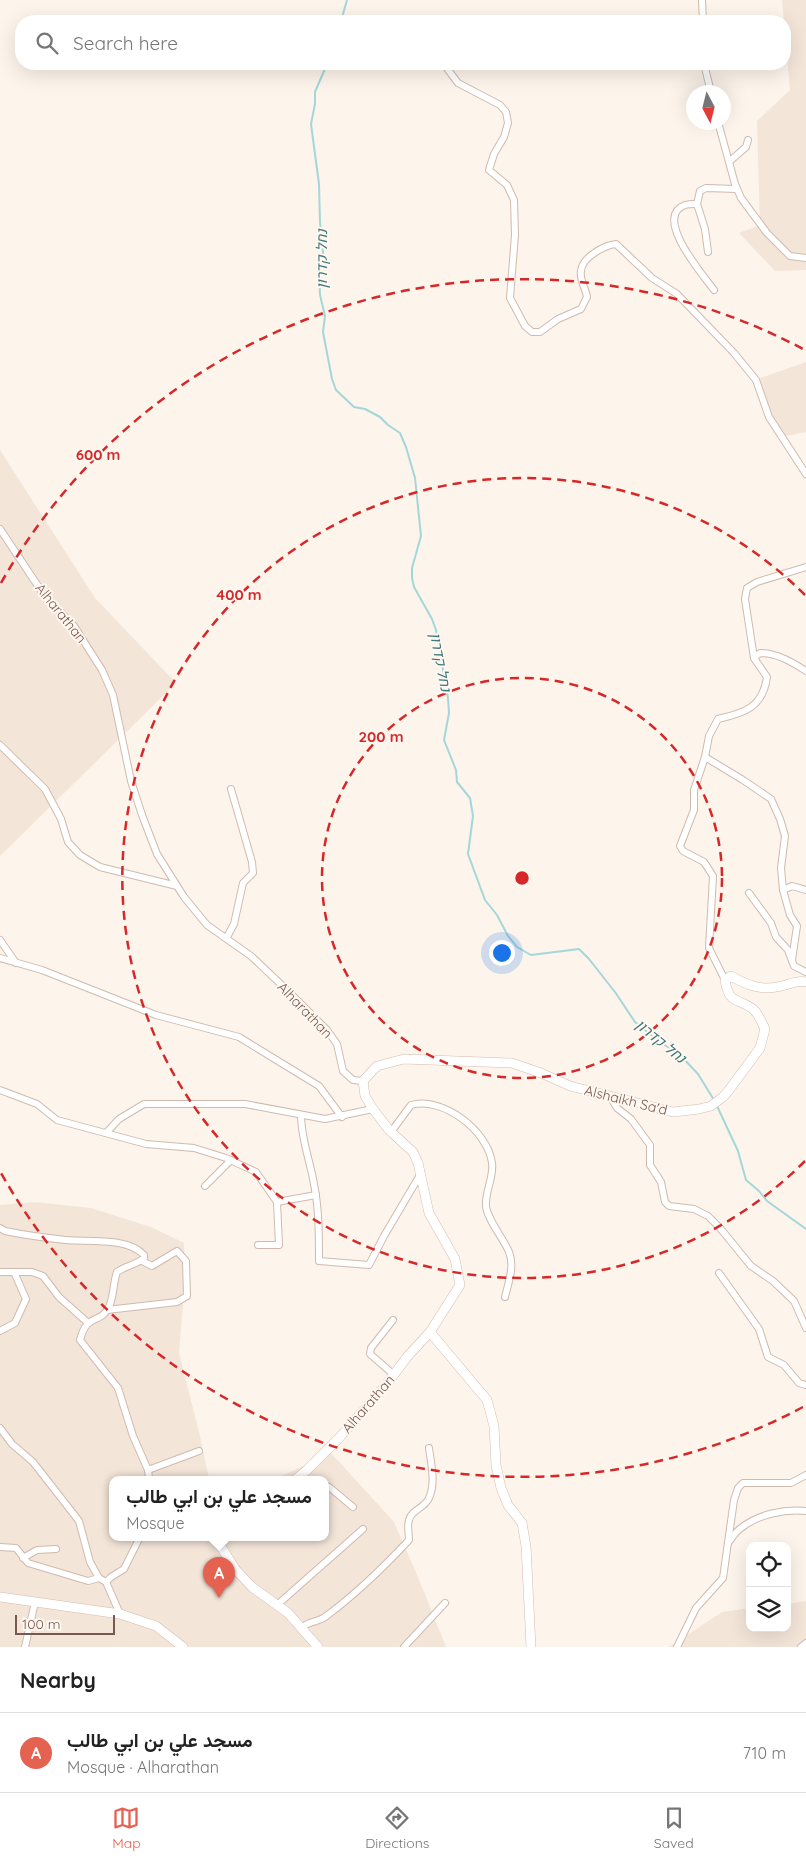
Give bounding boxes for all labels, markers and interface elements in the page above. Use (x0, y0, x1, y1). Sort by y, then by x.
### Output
search box (15, 15, 791, 70)
icon: search (33, 29, 61, 57)
text: Search here (73, 31, 178, 55)
north arrow (686, 85, 731, 130)
water label: נחל קדרון (312, 228, 331, 289)
text: 600 m (76, 445, 120, 464)
street label: Alharathan (31, 579, 91, 647)
text: 400 m (216, 585, 262, 604)
water label: נחל קדרון (426, 631, 456, 695)
text: 200 m (359, 727, 404, 746)
centre of rings (513, 869, 531, 887)
your location (489, 940, 515, 966)
street label: Alharathan (274, 978, 336, 1042)
water label: נחל קדרון (632, 1015, 691, 1068)
street label: Alshaikh Sa'd (583, 1081, 669, 1119)
street label: Alharathan (338, 1371, 398, 1437)
popup (109, 1476, 329, 1541)
text: مسجد علي بن ابي طالب (126, 1484, 312, 1508)
text: Mosque (126, 1513, 184, 1533)
map controls (746, 1542, 791, 1632)
button: locate (746, 1542, 791, 1587)
pin: A (203, 1557, 235, 1598)
button: layers (746, 1587, 791, 1632)
scale bar (15, 1612, 115, 1635)
text: 100 m (22, 1615, 60, 1633)
text: Nearby (20, 1667, 96, 1693)
text: مسجد علي بن ابي طالب (67, 1728, 253, 1752)
text: A (31, 1743, 41, 1763)
text: 710 m (743, 1743, 786, 1763)
text: Mosque · Alharathan (67, 1757, 219, 1777)
tab: Map (112, 1804, 141, 1852)
tab: Directions (365, 1804, 429, 1852)
tab: Saved (654, 1804, 694, 1852)

